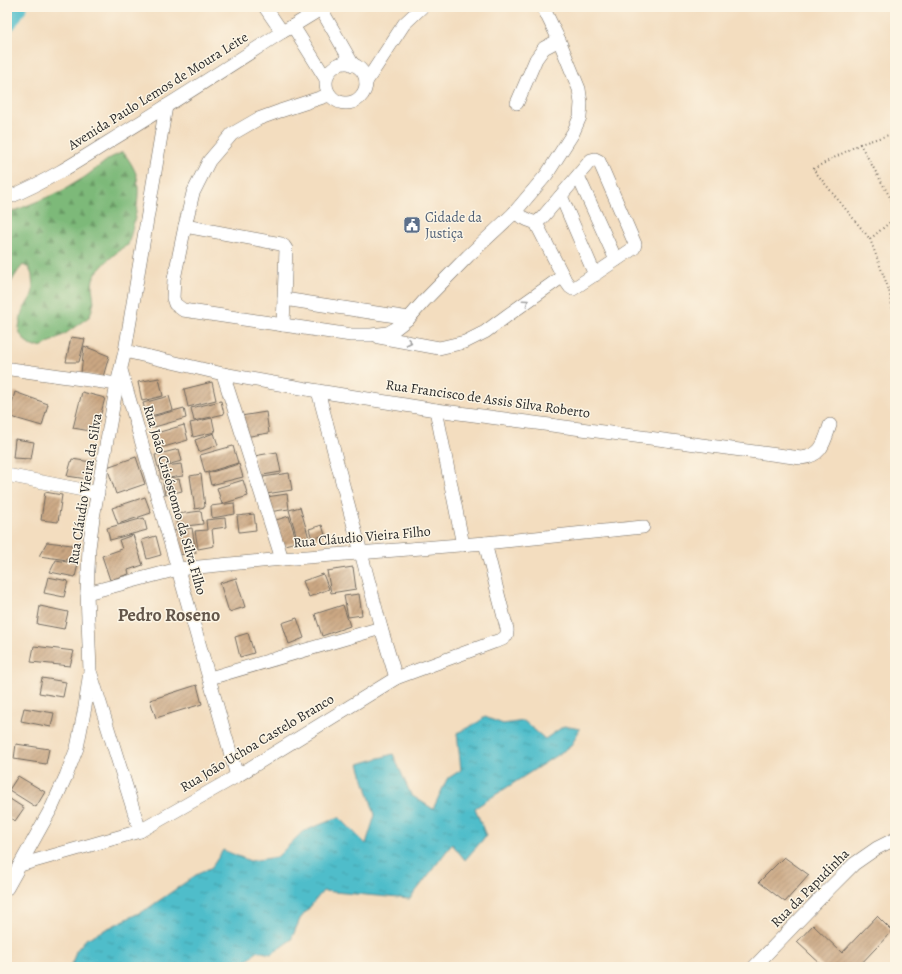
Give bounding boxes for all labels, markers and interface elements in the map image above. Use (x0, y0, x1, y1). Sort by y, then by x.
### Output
street label: Avenida Paulo Lemos de Moura Leite (63, 28, 252, 155)
place label: Cidade da Justiça (425, 208, 483, 243)
public building icon: Cidade da Justiça (402, 215, 422, 235)
one-way arrow (521, 300, 528, 307)
one-way arrow (406, 338, 412, 346)
street label: Rua Francisco de Assis Silva Roberto (385, 375, 591, 423)
street label: Rua João Crisóstomo da Silva Filho (139, 403, 211, 597)
street label: Rua Cláudio Vieira da Silva (64, 411, 106, 566)
street label: Rua Cláudio Vieira Filho (293, 522, 432, 552)
district label: Pedro Roseno (118, 603, 220, 627)
street label: Rua João Uchoa Castelo Branco (177, 689, 337, 797)
street label: Rua da Papudinha (767, 844, 854, 931)

